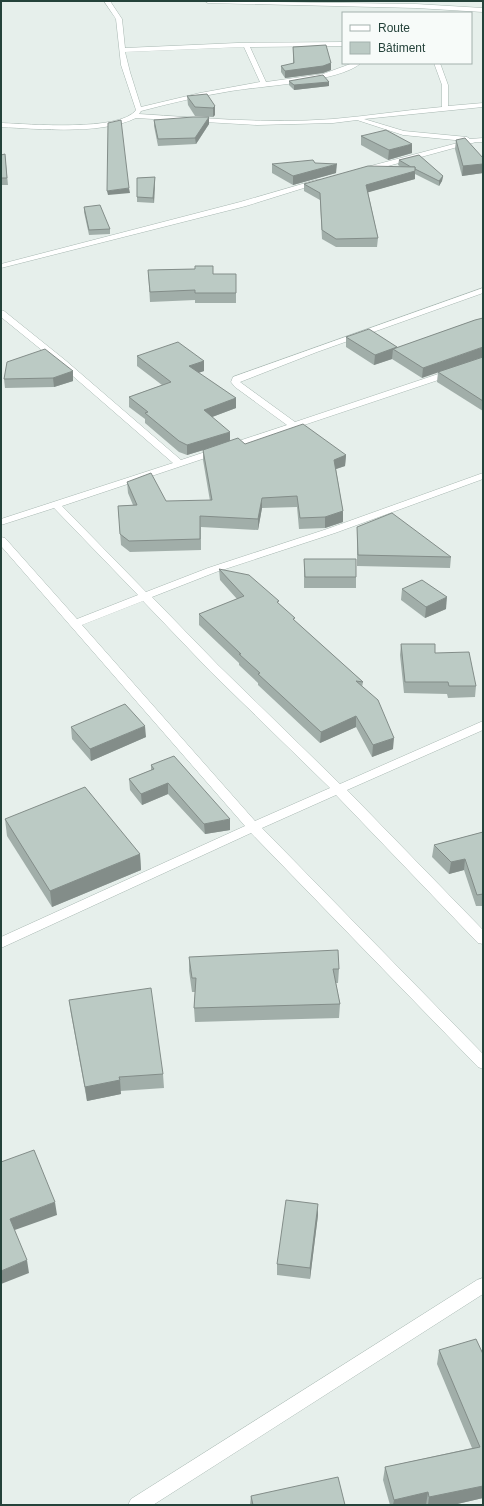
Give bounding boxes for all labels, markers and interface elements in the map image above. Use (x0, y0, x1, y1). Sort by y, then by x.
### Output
legend (342, 12, 472, 64)
text: Route (378, 21, 410, 35)
text: Bâtiment (378, 41, 426, 55)

